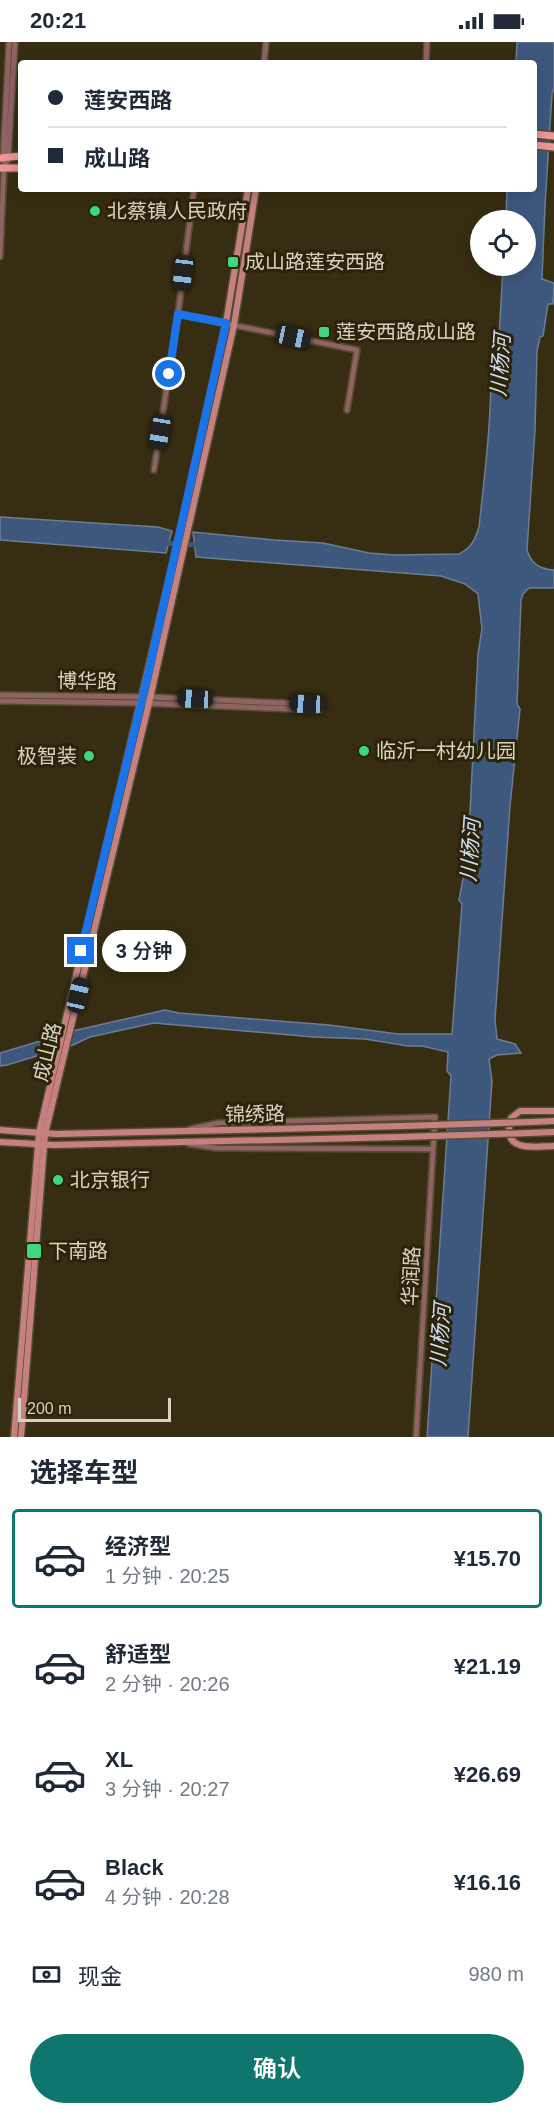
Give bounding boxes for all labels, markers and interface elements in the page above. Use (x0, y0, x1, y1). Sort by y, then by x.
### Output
text: 20:21 (30, 8, 86, 33)
text: 莲安西路 (84, 88, 172, 113)
text: 成山路 (84, 146, 150, 171)
place label: 北蔡镇人民政府 (107, 200, 247, 222)
marker: 北蔡镇人民政府 (88, 204, 102, 218)
map controls (470, 210, 536, 276)
button: locate (470, 210, 536, 276)
place label: 成山路莲安西路 (245, 251, 385, 273)
car (172, 254, 194, 292)
marker: 成山路莲安西路 (226, 255, 240, 269)
place label: 莲安西路成山路 (336, 321, 476, 343)
car (274, 324, 312, 350)
marker: 莲安西路成山路 (317, 325, 331, 339)
water label: 川杨河 (486, 329, 514, 397)
route start (155, 360, 182, 387)
car (148, 413, 172, 451)
street label: 博华路 (57, 669, 117, 693)
car (177, 689, 213, 709)
car (289, 694, 325, 714)
place label: 临沂一村幼儿园 (376, 740, 516, 762)
marker: 临沂一村幼儿园 (357, 744, 371, 758)
place label: 极智装 (17, 745, 77, 767)
marker: 极智装 (82, 749, 96, 763)
water label: 川杨河 (456, 814, 484, 882)
callout: 3 分钟 (102, 930, 186, 972)
route end (67, 937, 94, 964)
text: 3 分钟 (116, 940, 172, 962)
car (65, 975, 91, 1015)
street label: 成山路 (29, 1020, 65, 1084)
street label: 锦绣路 (225, 1102, 285, 1126)
place label: 北京银行 (70, 1169, 150, 1191)
marker: 北京银行 (51, 1173, 65, 1187)
place label: 下南路 (48, 1240, 108, 1262)
marker: 下南路 (25, 1242, 43, 1260)
street label: 华润路 (398, 1245, 424, 1307)
water label: 川杨河 (426, 1299, 454, 1367)
scale bar (18, 1395, 171, 1422)
text: 200 m (27, 1400, 71, 1417)
text: 选择车型 (30, 1458, 138, 1488)
icon: car (33, 1532, 87, 1586)
text: 经济型 (105, 1534, 171, 1559)
text: ¥15.70 (454, 1546, 521, 1571)
text: 1 分钟 · 20:25 (105, 1565, 230, 1587)
icon: car (33, 1640, 87, 1694)
text: 舒适型 (105, 1642, 171, 1667)
text: ¥21.19 (454, 1654, 521, 1679)
text: 2 分钟 · 20:26 (105, 1673, 230, 1695)
text: XL (105, 1747, 133, 1772)
icon: car (33, 1748, 87, 1802)
text: ¥26.69 (454, 1762, 521, 1787)
text: 3 分钟 · 20:27 (105, 1778, 230, 1800)
text: Black (105, 1855, 164, 1880)
icon: car (33, 1856, 87, 1910)
text: ¥16.16 (454, 1870, 521, 1895)
text: 4 分钟 · 20:28 (105, 1886, 230, 1908)
icon: cash (30, 1958, 63, 1991)
text: 980 m (468, 1963, 524, 1985)
text: 现金 (78, 1964, 122, 1989)
button: 确认 (30, 2034, 524, 2103)

